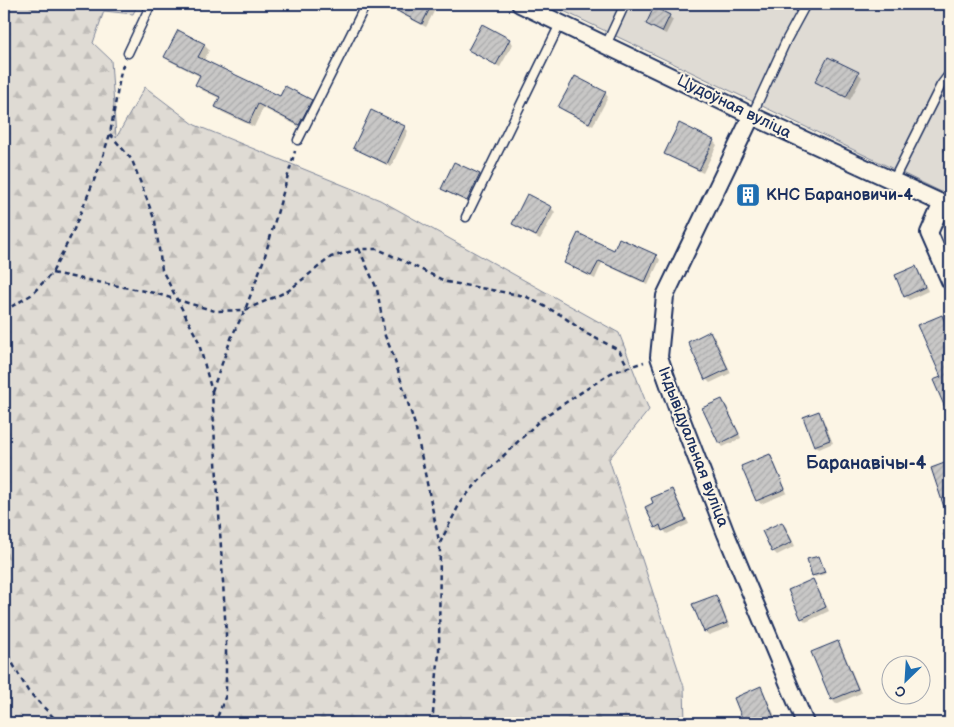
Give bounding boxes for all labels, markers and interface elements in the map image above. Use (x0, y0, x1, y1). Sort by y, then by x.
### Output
street label: Цудоўная вуліца (674, 71, 795, 143)
building icon: КНС Барановичи-4 (735, 182, 761, 208)
place label: КНС Барановичи-4 (766, 186, 914, 205)
street label: Індывідуальная вуліца (654, 364, 733, 530)
district label: Баранавічы-4 (806, 453, 927, 474)
north arrow (882, 654, 932, 704)
text: С (892, 681, 909, 701)

